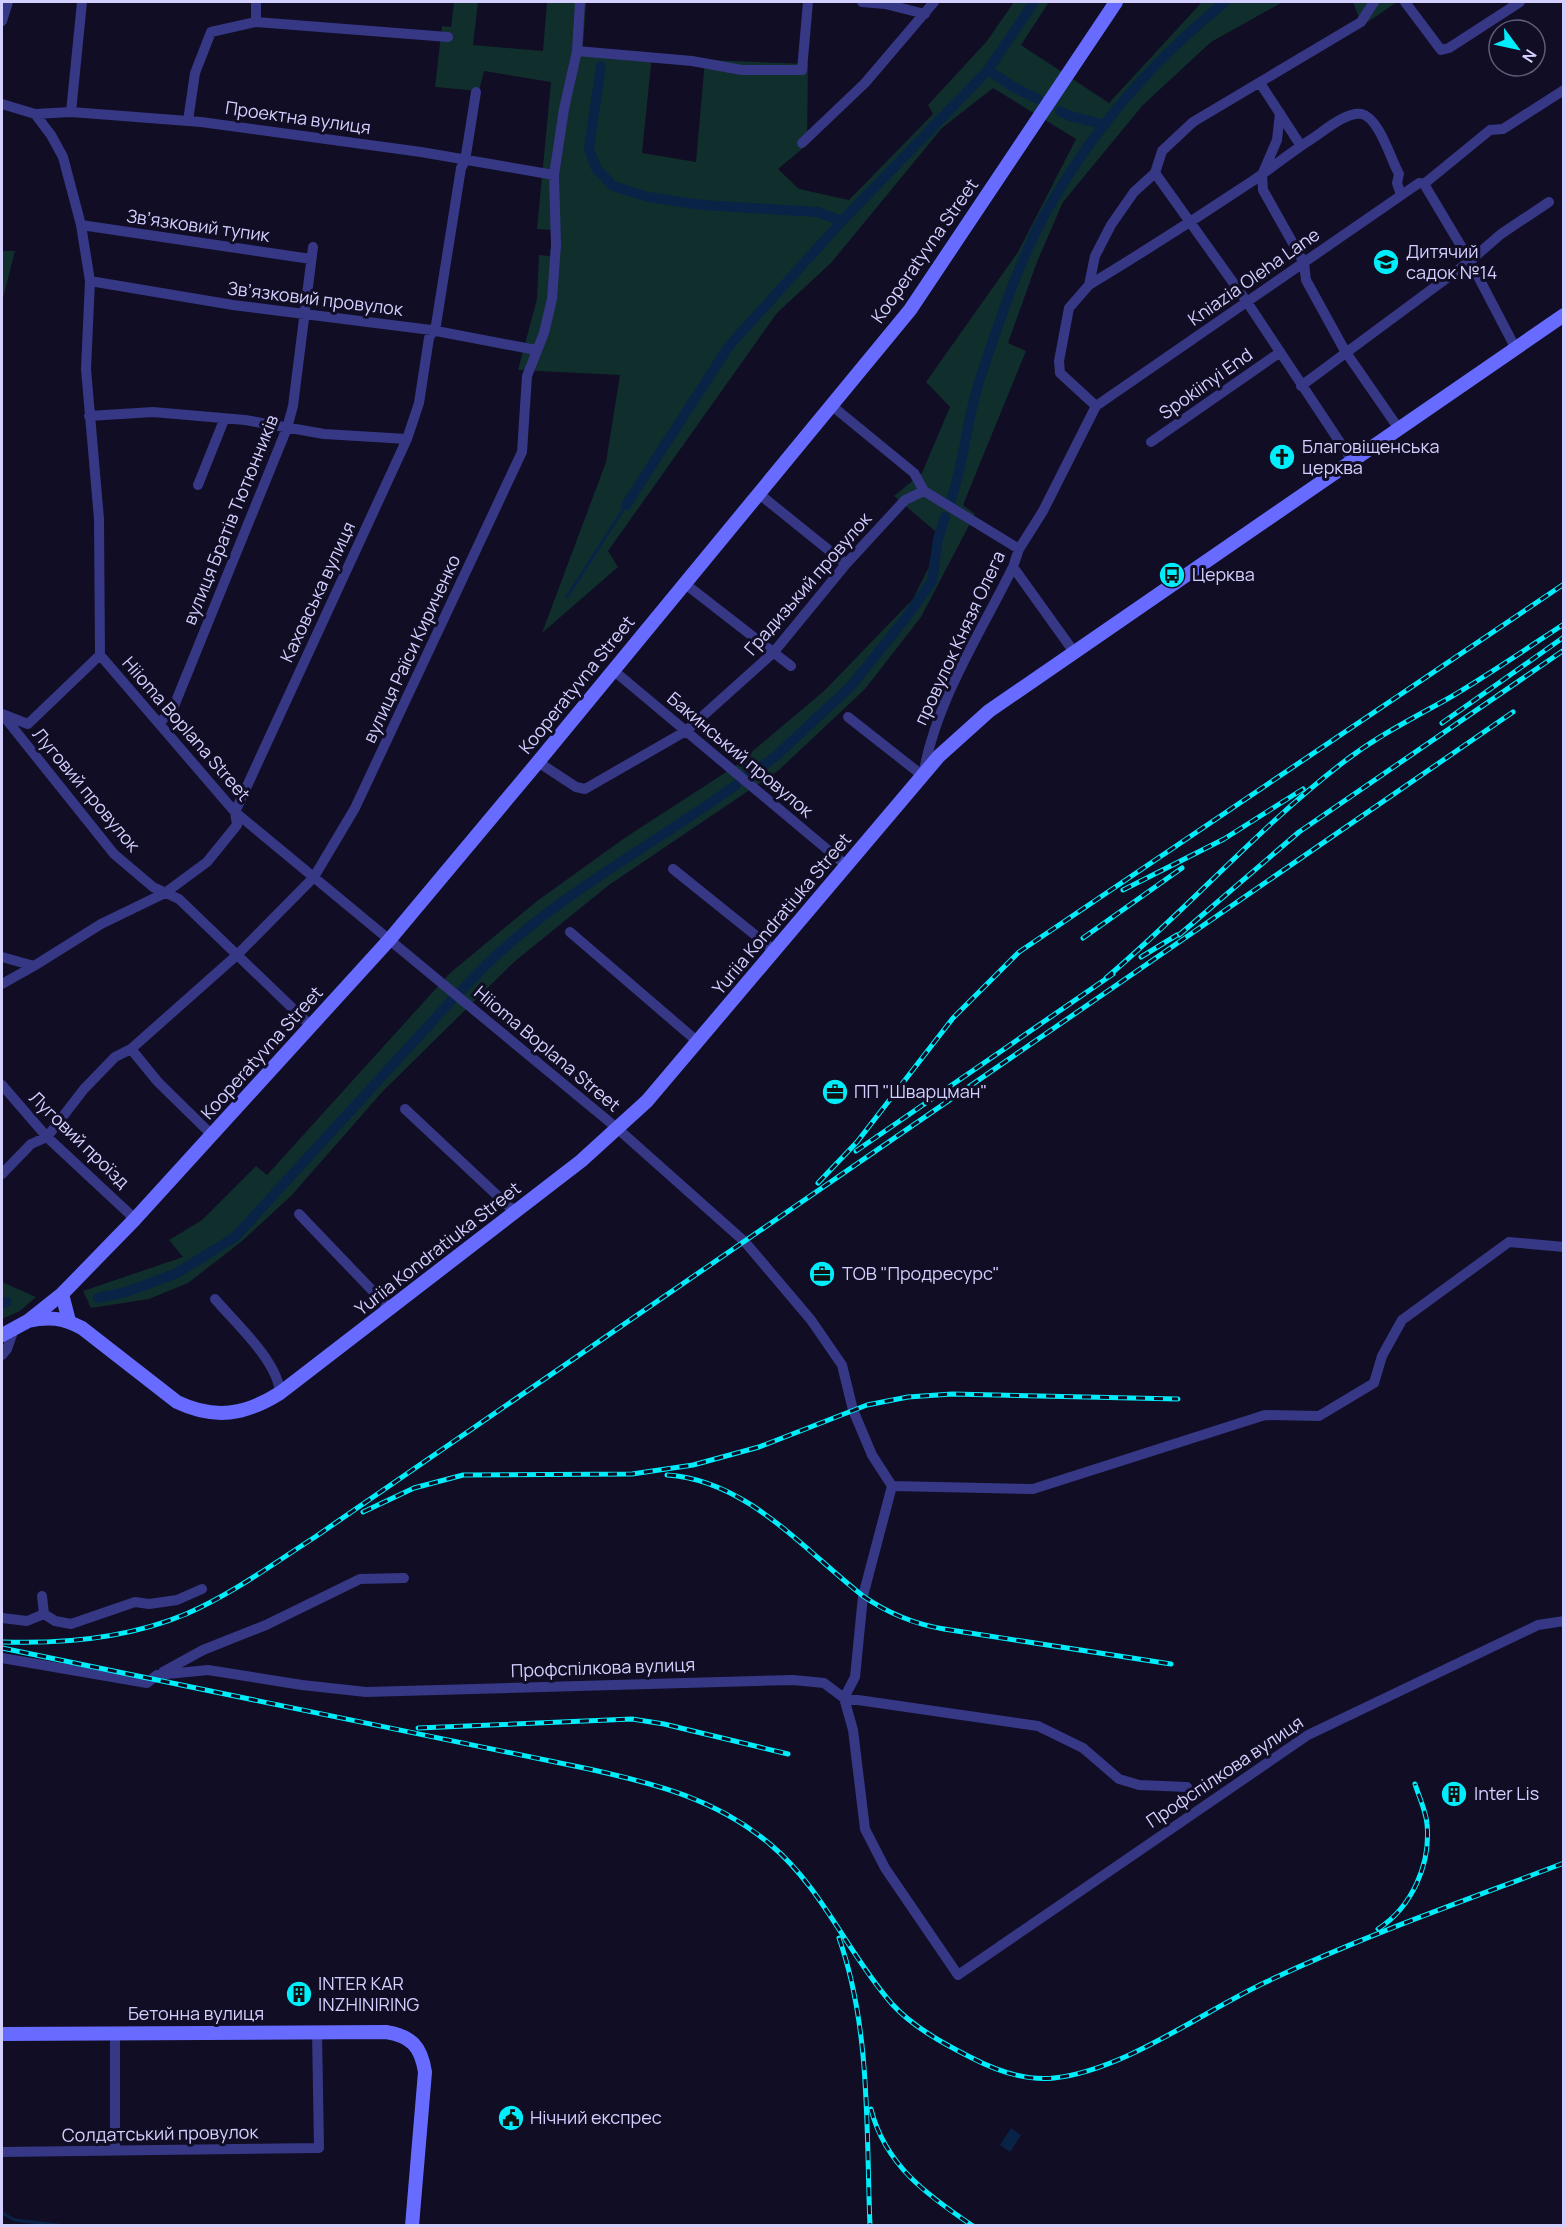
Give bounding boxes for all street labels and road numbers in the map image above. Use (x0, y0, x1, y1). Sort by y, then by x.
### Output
street label: Проектна вулиця (224, 95, 373, 139)
street label: Kooperatyvna Street (865, 173, 983, 327)
street label: Звʼязковий тупик (125, 203, 272, 247)
street label: Kniazia Oleha Lane (1183, 222, 1324, 331)
street label: Звʼязковий провулок (226, 275, 405, 321)
street label: Spokiinyi End (1154, 342, 1257, 424)
street label: вулиця Братів Тютюнників (177, 411, 283, 628)
street label: Градизький провулок (738, 506, 877, 660)
street label: Каховська вулиця (274, 517, 360, 666)
street label: провулок Князя Олега (908, 547, 1010, 729)
street label: вулиця Раїси Кириченко (357, 551, 465, 747)
street label: Kooperatyvna Street (513, 610, 639, 758)
street label: Hiioma Boplana Street (117, 651, 256, 806)
street label: Бакинський провулок (663, 686, 819, 823)
street label: Луговий провулок (28, 722, 146, 857)
street label: Yuriia Kondratiuka Street (706, 828, 856, 999)
street label: Hiioma Boplana Street (469, 980, 626, 1117)
street label: Kooperatyvna Street (195, 981, 327, 1124)
street label: Луговий проїзд (24, 1085, 135, 1193)
street label: Yuriia Kondratiuka Street (350, 1176, 525, 1320)
street label: Профспілкова вулиця (510, 1652, 696, 1682)
street label: Профспілкова вулиця (1141, 1710, 1308, 1833)
street label: Бетонна вулиця (128, 2001, 264, 2025)
street label: Солдатський провулок (62, 2119, 259, 2147)

